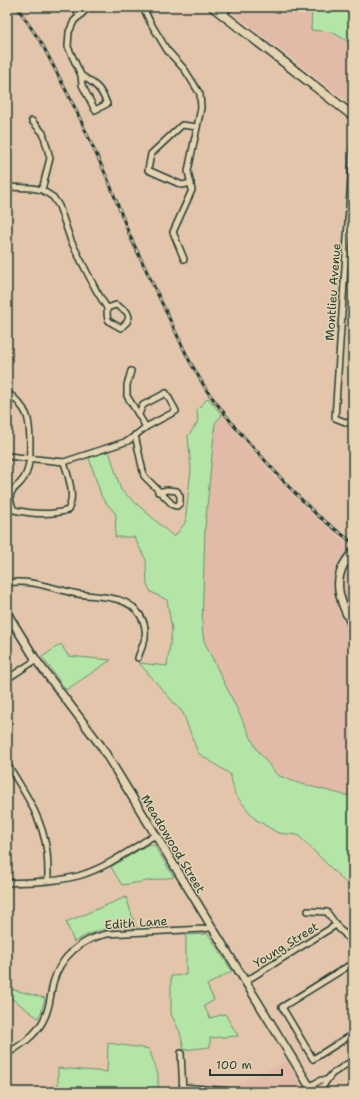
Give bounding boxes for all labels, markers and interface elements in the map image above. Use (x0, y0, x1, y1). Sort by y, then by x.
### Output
street label: Montlieu Avenue (322, 242, 344, 341)
street label: Meadowood Street (137, 792, 209, 896)
street label: Edith Lane (104, 913, 168, 933)
street label: Young Street (250, 919, 322, 971)
scale bar (210, 1051, 282, 1077)
text: 100 m (216, 1057, 252, 1073)

